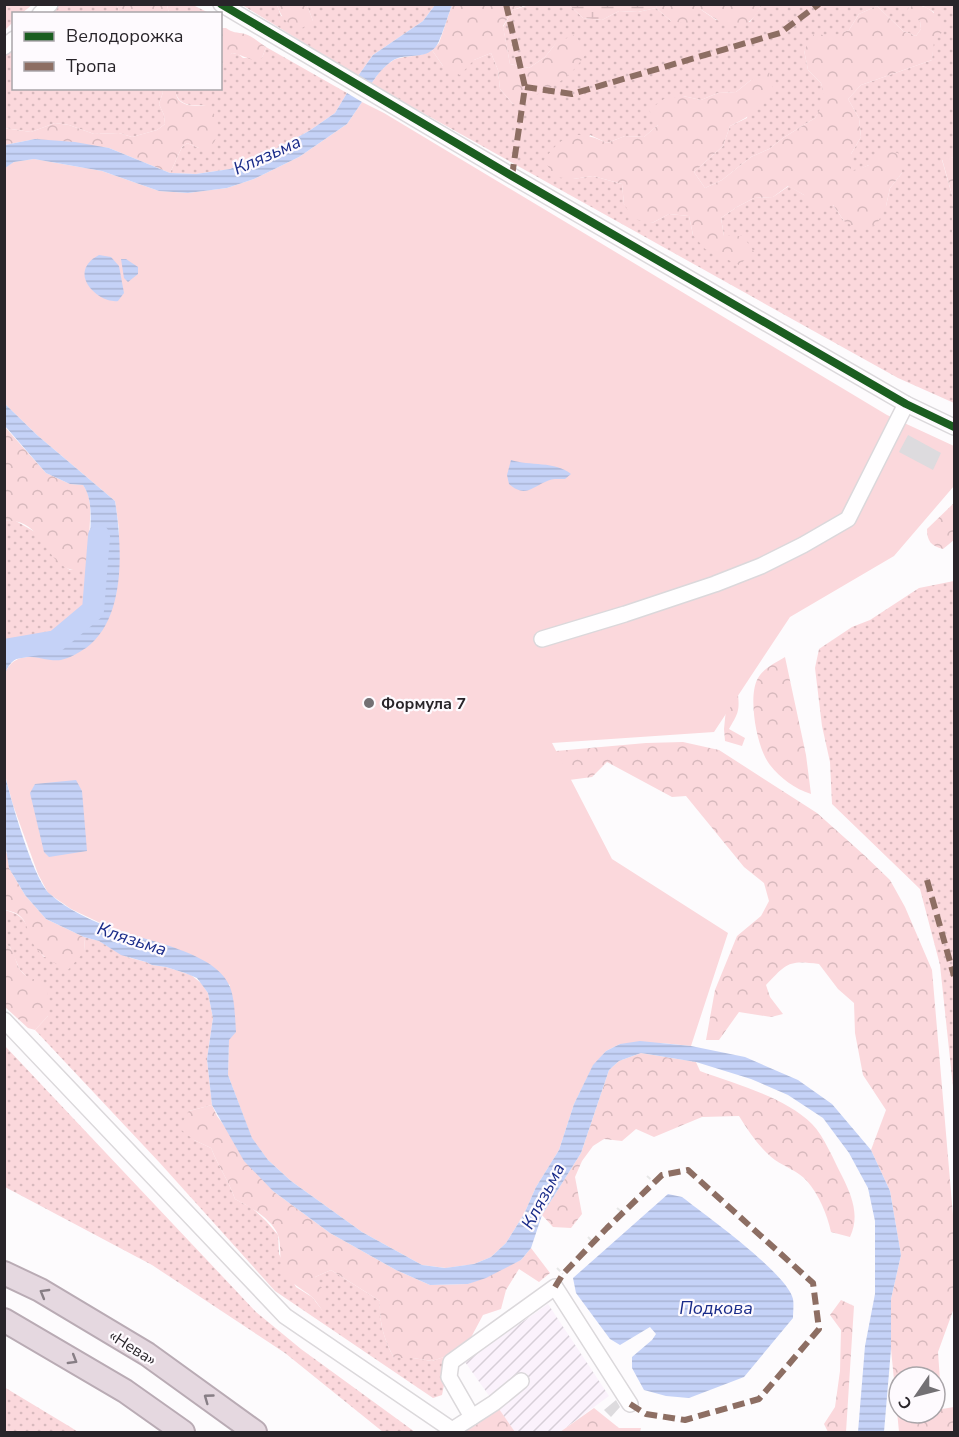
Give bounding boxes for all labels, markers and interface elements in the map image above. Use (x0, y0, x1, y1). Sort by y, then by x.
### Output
legend (12, 12, 222, 90)
text: Велодорожка (66, 24, 183, 48)
text: Тропа (66, 54, 117, 78)
water label: Клязьма (229, 129, 305, 181)
place label: Формула 7 (381, 693, 466, 715)
marker: Формула 7 (362, 696, 376, 710)
water label: Клязьма (94, 917, 170, 961)
water label: Клязьма (516, 1159, 570, 1233)
one-way arrow (40, 1288, 50, 1300)
water label: Подкова (679, 1296, 753, 1320)
street label: «Нева» (104, 1325, 160, 1371)
one-way arrow (67, 1352, 77, 1364)
north arrow (887, 1365, 947, 1425)
text: С (893, 1392, 918, 1414)
one-way arrow (203, 1394, 214, 1405)

